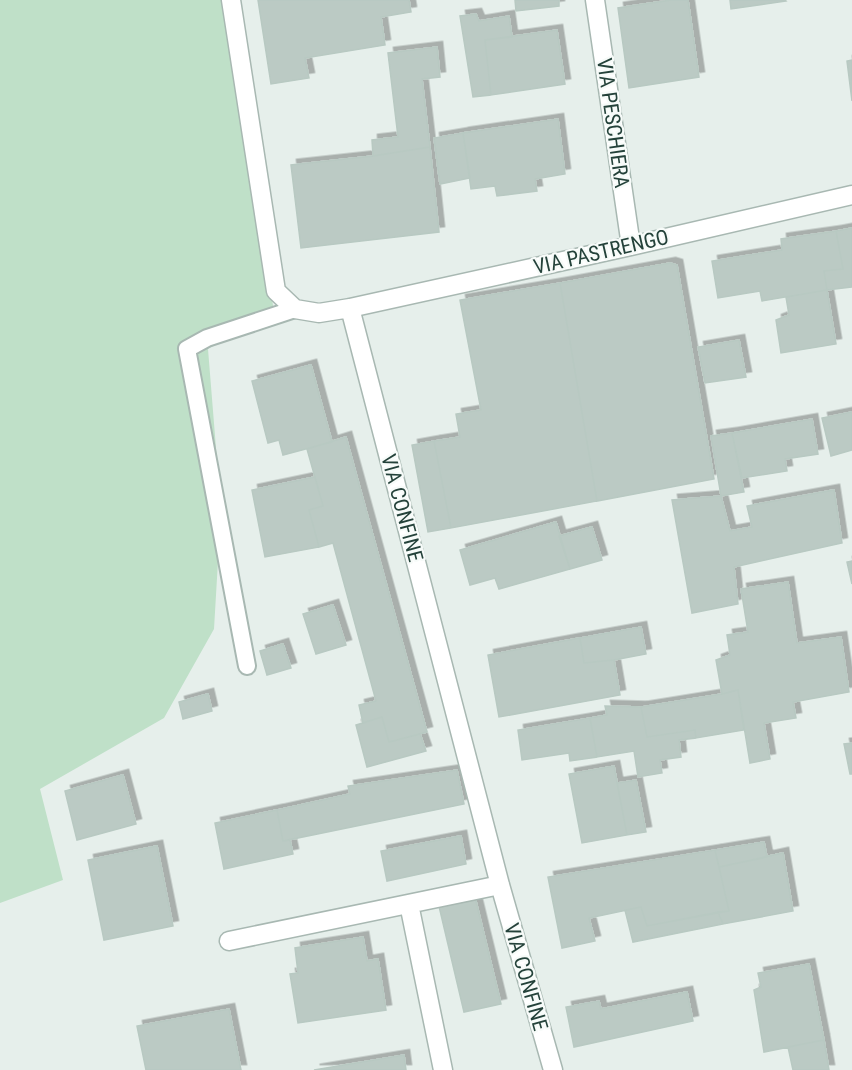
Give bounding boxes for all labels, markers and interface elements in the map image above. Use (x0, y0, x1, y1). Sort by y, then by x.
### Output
street label: VIA PESCHIERA (592, 56, 634, 190)
street label: VIA PASTRENGO (531, 225, 671, 279)
street label: VIA CONFINE (376, 452, 428, 564)
street label: VIA CONFINE (499, 921, 553, 1033)

